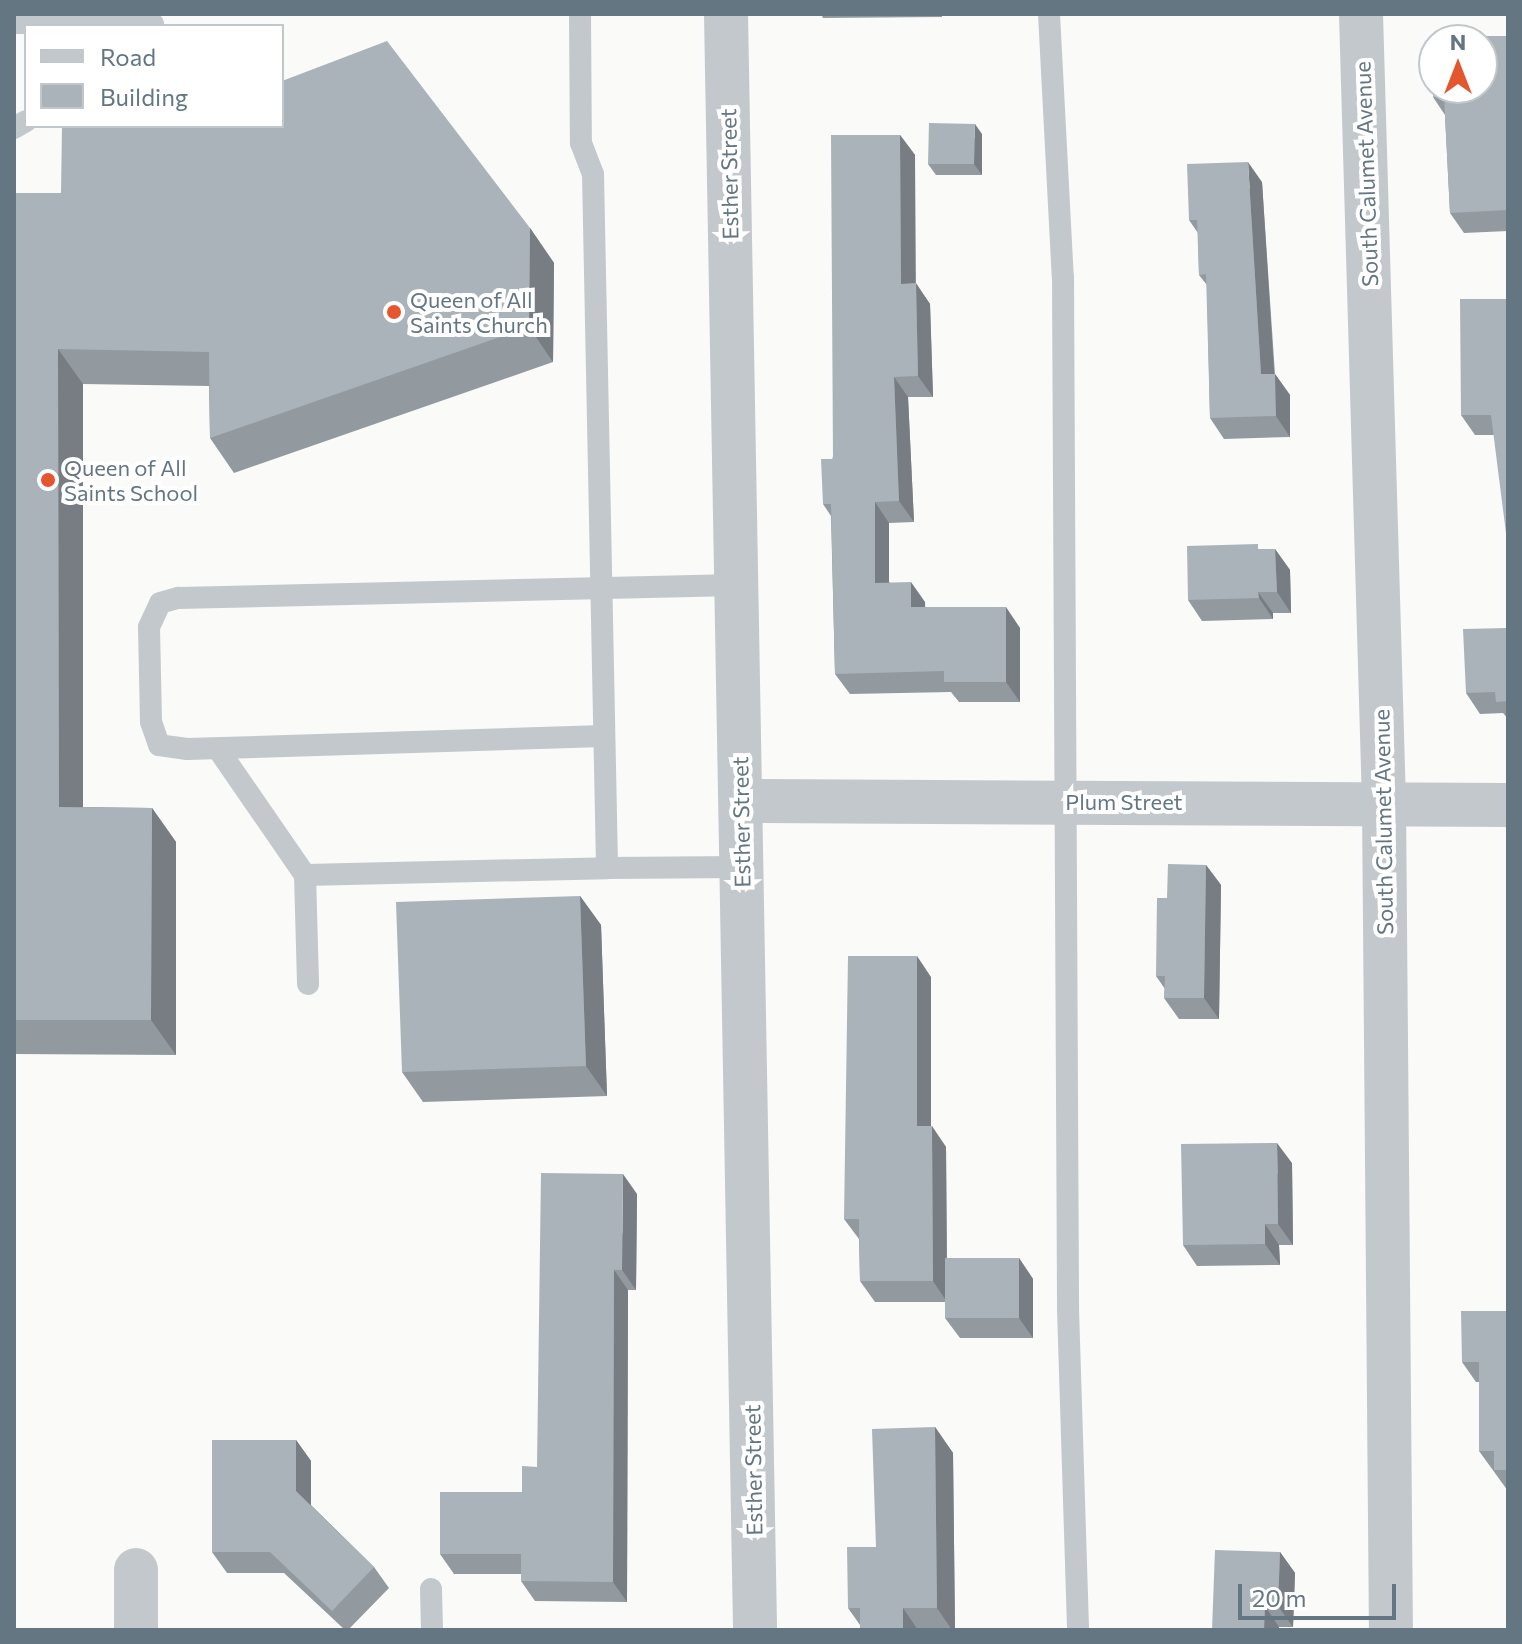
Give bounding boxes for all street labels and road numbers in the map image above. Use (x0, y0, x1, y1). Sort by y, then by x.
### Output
street label: South Calumet Avenue (1349, 61, 1383, 287)
street label: Esther Street (715, 108, 743, 240)
street label: South Calumet Avenue (1368, 709, 1398, 935)
street label: Esther Street (727, 756, 755, 888)
street label: Plum Street (1065, 789, 1183, 815)
street label: Esther Street (739, 1404, 767, 1536)

